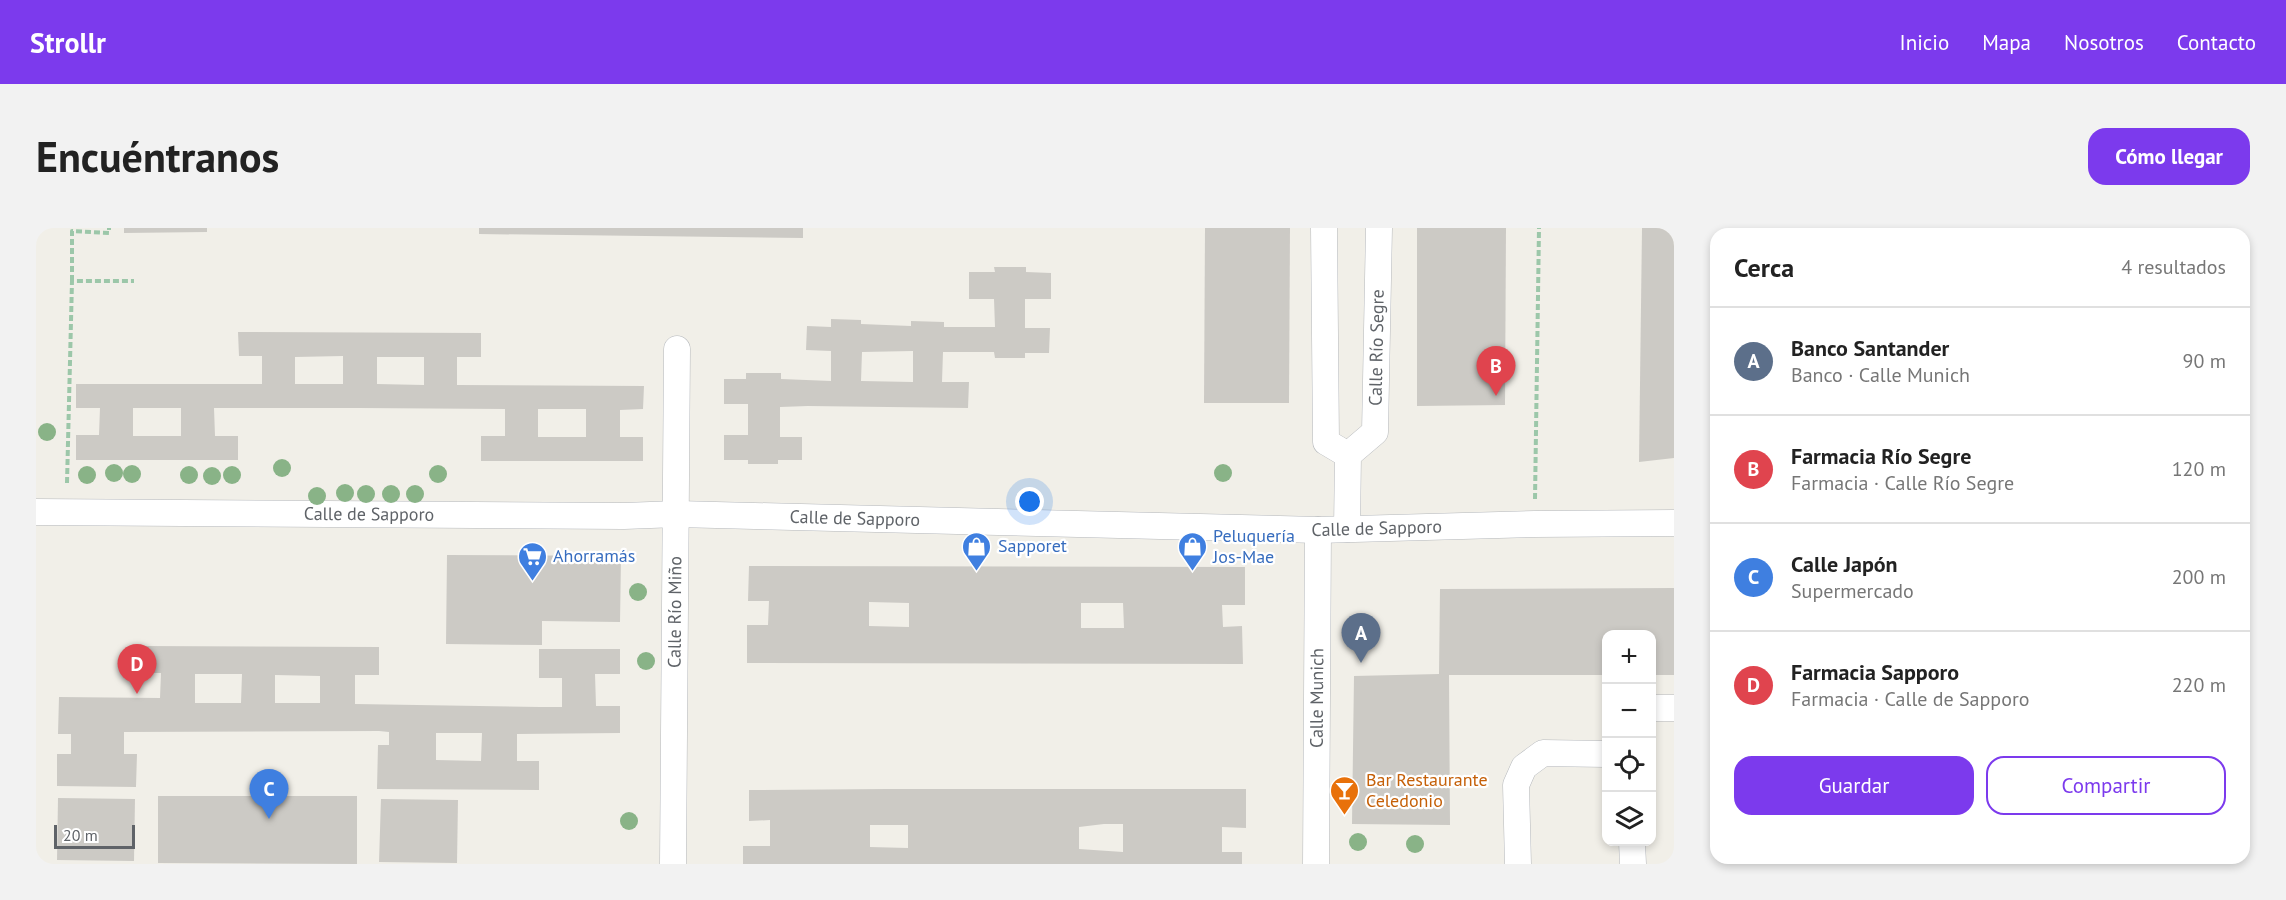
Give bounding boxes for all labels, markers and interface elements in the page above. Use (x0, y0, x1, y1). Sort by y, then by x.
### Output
text: Strollr (30, 24, 106, 61)
text: Inicio (1900, 29, 1949, 56)
text: Mapa (1982, 29, 2031, 56)
text: Nosotros (2064, 29, 2144, 56)
text: Contacto (2177, 29, 2256, 56)
button: Cómo llegar (2088, 128, 2250, 185)
text: Encuéntranos (36, 129, 279, 184)
text: Cerca (1734, 251, 1794, 284)
text: 4 resultados (2121, 254, 2226, 280)
street label: Calle Río Segre (1364, 289, 1389, 406)
text: Banco Santander (1791, 334, 1949, 362)
pin: B (1476, 346, 1516, 396)
text: A (1747, 348, 1760, 374)
text: 90 m (2183, 348, 2226, 374)
text: Banco · Calle Munich (1791, 362, 1970, 388)
text: Farmacia Río Segre (1791, 442, 1971, 470)
text: B (1748, 456, 1759, 482)
text: 120 m (2172, 456, 2226, 482)
text: Farmacia · Calle Río Segre (1791, 470, 2014, 496)
your location (1015, 487, 1044, 516)
street label: Calle de Sapporo (304, 502, 434, 526)
street label: Calle de Sapporo (789, 505, 920, 531)
street label: Calle de Sapporo (1311, 515, 1442, 541)
place label: Peluquería Jos-Mae (1212, 524, 1295, 568)
shop icon: Sapporet (961, 530, 993, 572)
shop icon: Peluquería Jos-Mae (1176, 530, 1208, 572)
place label: Sapporet (998, 534, 1067, 557)
supermarket icon: Ahorramás (516, 540, 548, 582)
place label: Ahorramás (553, 544, 635, 567)
text: Calle Japón (1791, 550, 1898, 578)
street label: Calle Río Miño (663, 556, 686, 668)
text: C (1748, 564, 1759, 590)
text: 200 m (2172, 564, 2226, 590)
text: Supermercado (1791, 578, 1914, 604)
pin: A (1342, 614, 1380, 663)
map controls (1602, 630, 1656, 846)
button: + (1602, 630, 1656, 684)
pin: D (118, 644, 156, 694)
street label: Calle Munich (1305, 648, 1328, 748)
text: Farmacia Sapporo (1791, 658, 1959, 686)
text: D (1747, 672, 1760, 698)
text: 220 m (2172, 672, 2226, 698)
button: − (1602, 684, 1656, 738)
text: Farmacia · Calle de Sapporo (1791, 686, 2029, 712)
button: locate (1602, 738, 1656, 792)
button: Guardar (1734, 756, 1974, 815)
button: Compartir (1986, 756, 2226, 815)
place label: Bar Restaurante Celedonio (1366, 768, 1488, 812)
pin: C (250, 770, 288, 819)
bar icon: Bar Restaurante Celedonio (1329, 774, 1361, 816)
button: layers (1602, 792, 1656, 846)
scale bar (54, 822, 135, 850)
text: 20 m (63, 825, 98, 845)

